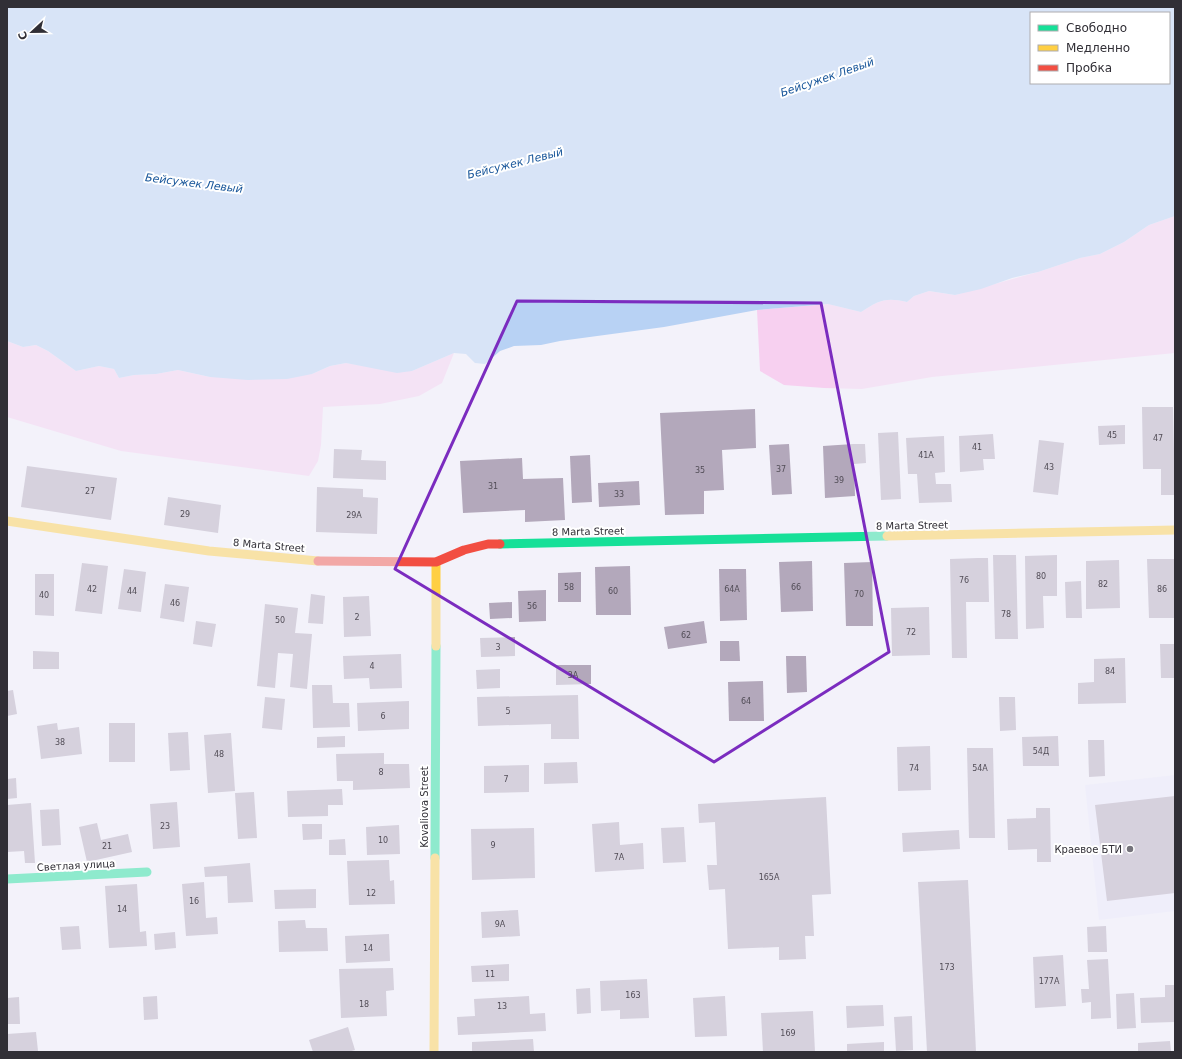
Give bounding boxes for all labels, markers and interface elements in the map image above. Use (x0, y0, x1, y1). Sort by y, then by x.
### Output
north arrow (12, 12, 52, 52)
legend (1030, 12, 1170, 84)
text: Свободно (1066, 21, 1127, 35)
text: С (16, 29, 31, 42)
text: Медленно (1066, 41, 1130, 55)
water label: Бейсужек Левый (779, 55, 876, 100)
text: Пробка (1066, 61, 1112, 75)
water label: Бейсужек Левый (466, 145, 564, 182)
water label: Бейсужек Левый (144, 171, 243, 196)
house number: 45 (1107, 431, 1117, 440)
house number: 47 (1153, 434, 1163, 443)
house number: 41 (972, 443, 982, 452)
house number: 41А (918, 451, 934, 460)
house number: 43 (1044, 463, 1054, 472)
house number: 37 (776, 465, 786, 474)
house number: 35 (695, 466, 705, 475)
house number: 39 (834, 476, 844, 485)
house number: 31 (488, 482, 498, 491)
house number: 27 (85, 487, 95, 496)
house number: 33 (614, 490, 624, 499)
house number: 29 (180, 510, 190, 519)
house number: 29А (346, 511, 362, 520)
street label: 8 Marta Street (876, 519, 948, 532)
street label: 8 Marta Street (552, 525, 624, 538)
street label: 8 Marta Street (233, 537, 305, 554)
house number: 80 (1036, 572, 1046, 581)
house number: 76 (959, 576, 969, 585)
house number: 82 (1098, 580, 1108, 589)
house number: 58 (564, 583, 574, 592)
house number: 66 (791, 583, 801, 592)
house number: 42 (87, 585, 97, 594)
house number: 64А (724, 585, 740, 594)
house number: 86 (1157, 585, 1167, 594)
house number: 44 (127, 587, 137, 596)
house number: 60 (608, 587, 618, 596)
house number: 70 (854, 590, 864, 599)
house number: 40 (39, 591, 49, 600)
house number: 46 (170, 599, 180, 608)
house number: 56 (527, 602, 537, 611)
house number: 78 (1001, 610, 1011, 619)
house number: 2 (354, 613, 360, 622)
house number: 50 (275, 616, 285, 625)
house number: 72 (906, 628, 916, 637)
house number: 62 (681, 631, 691, 640)
house number: 3 (495, 643, 501, 652)
house number: 4 (369, 662, 375, 671)
house number: 84 (1105, 667, 1115, 676)
house number: 3А (568, 671, 579, 680)
house number: 64 (741, 697, 751, 706)
house number: 5 (505, 707, 511, 716)
house number: 6 (380, 712, 386, 721)
house number: 38 (55, 738, 65, 747)
house number: 54Д (1033, 747, 1049, 756)
house number: 48 (214, 750, 224, 759)
house number: 74 (909, 764, 919, 773)
house number: 54А (972, 764, 988, 773)
street label: Kovaliova Street (419, 766, 430, 848)
house number: 8 (378, 768, 384, 777)
house number: 7 (503, 775, 509, 784)
house number: 23 (160, 822, 170, 831)
house number: 10 (378, 836, 388, 845)
house number: 9 (490, 841, 496, 850)
house number: 21 (102, 842, 112, 851)
place label: Краевое БТИ (1054, 844, 1122, 855)
marker: Краевое БТИ (1125, 844, 1135, 854)
house number: 7А (614, 853, 625, 862)
street label: Светлая улица (37, 858, 115, 873)
house number: 165А (759, 873, 780, 882)
house number: 12 (366, 889, 376, 898)
house number: 16 (189, 897, 199, 906)
house number: 14 (117, 905, 127, 914)
house number: 9А (495, 920, 506, 929)
house number: 14 (363, 944, 373, 953)
house number: 173 (939, 963, 955, 972)
house number: 11 (485, 970, 495, 979)
house number: 177А (1039, 977, 1060, 986)
house number: 163 (625, 991, 641, 1000)
house number: 18 (359, 1000, 369, 1009)
house number: 13 (497, 1002, 507, 1011)
house number: 169 (780, 1029, 796, 1038)

